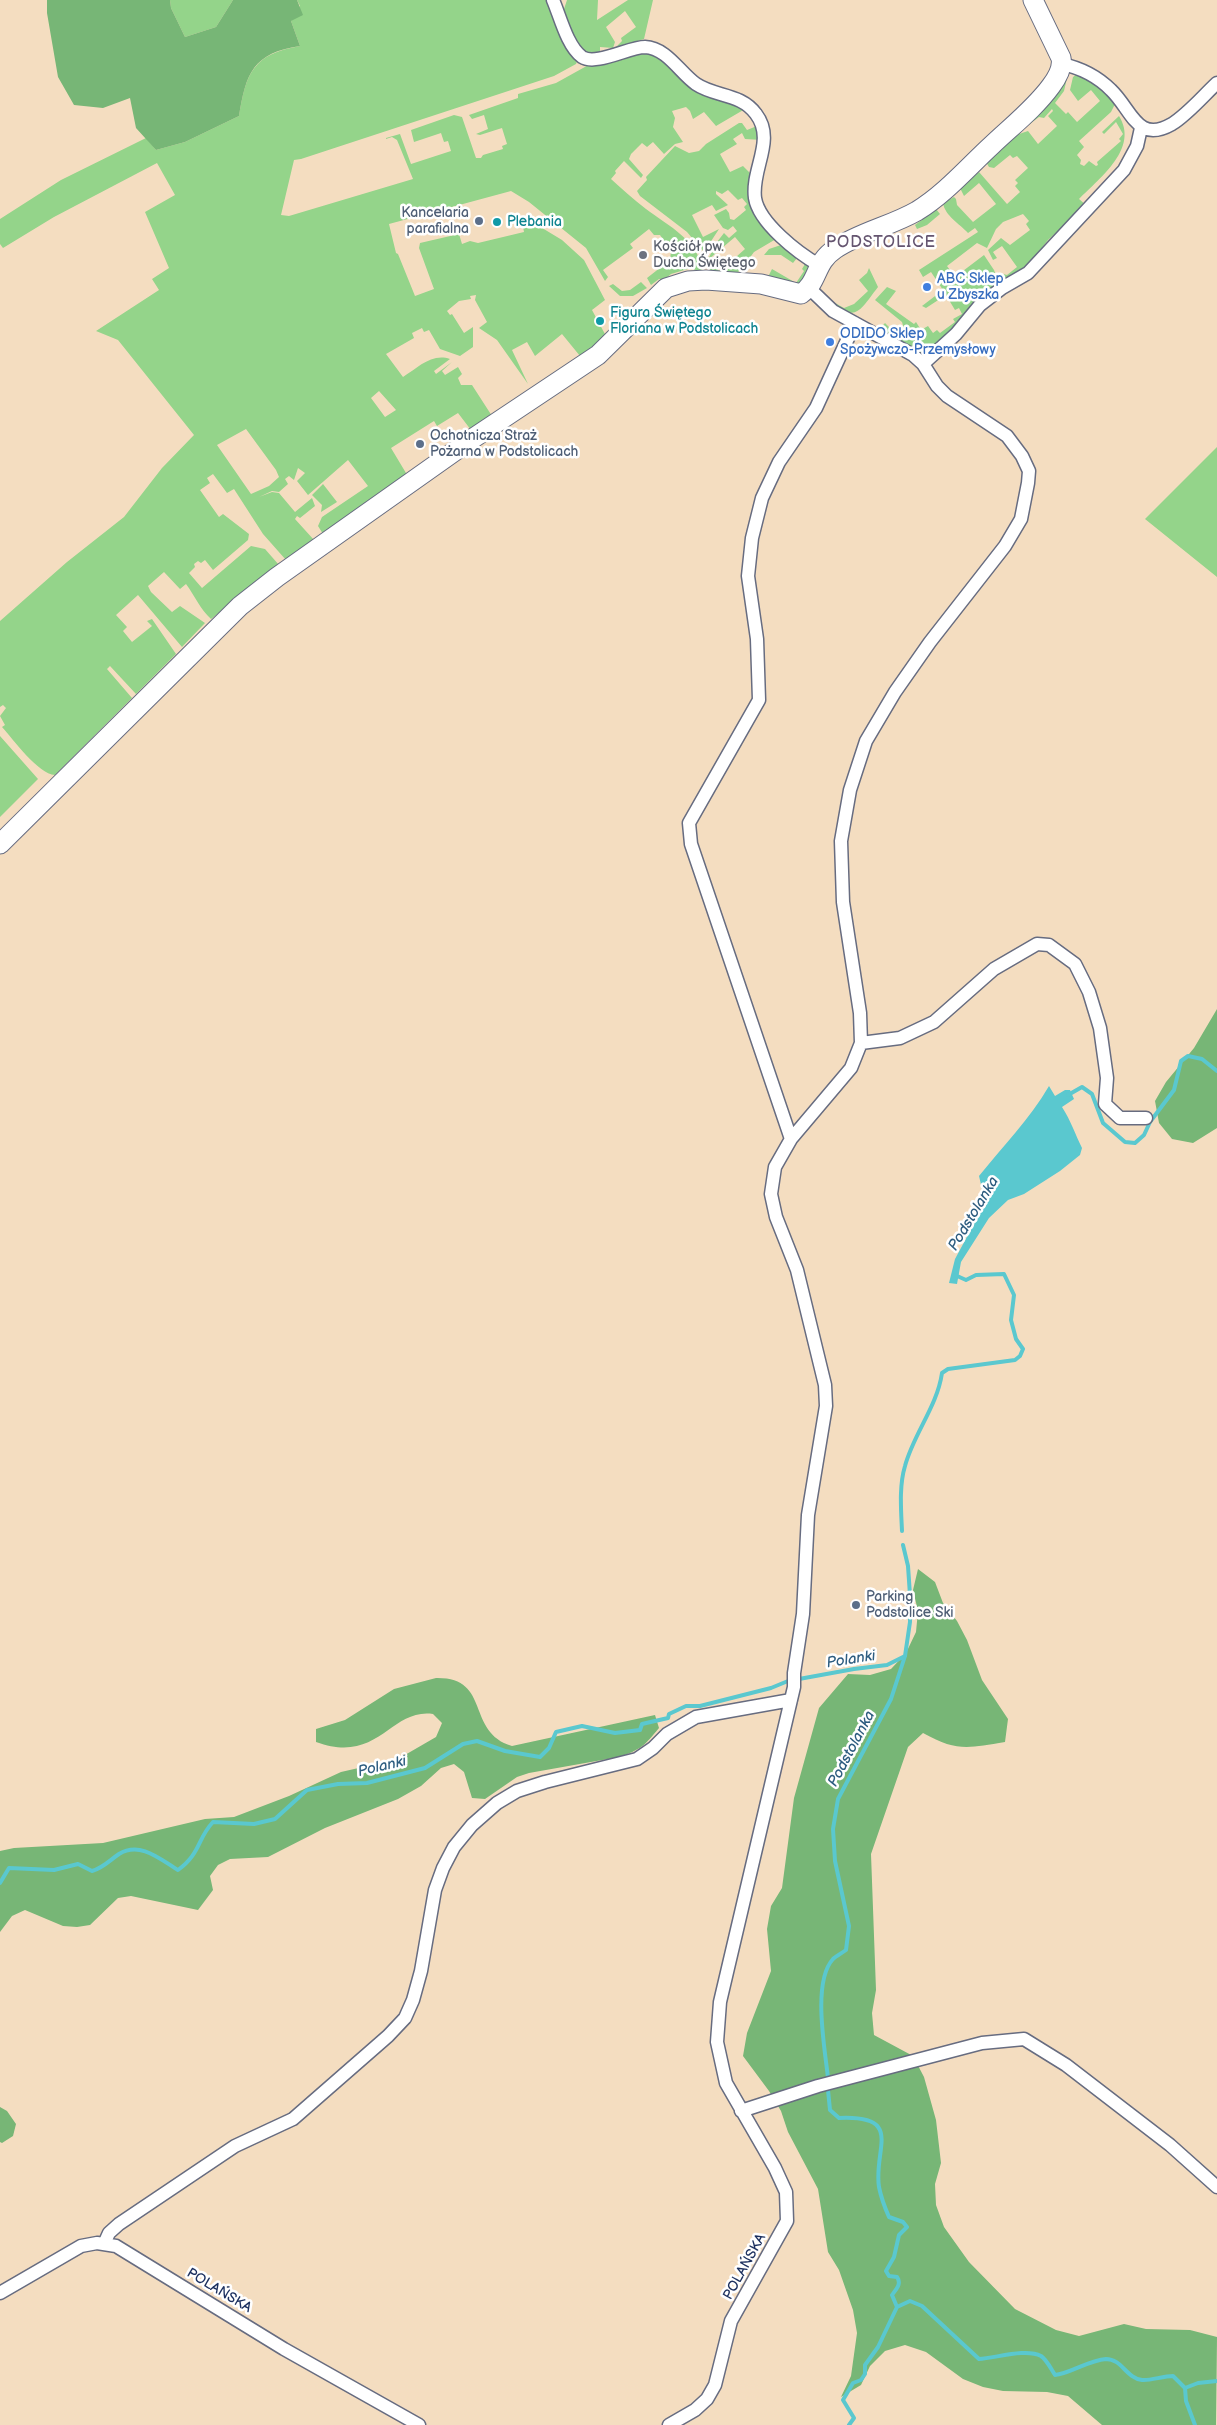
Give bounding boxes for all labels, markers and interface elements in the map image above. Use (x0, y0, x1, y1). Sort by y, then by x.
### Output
place label: Kancelaria parafialna (401, 205, 469, 238)
place label: Plebania (507, 214, 562, 230)
marker: Kancelaria parafialna (473, 215, 485, 227)
marker: Plebania (491, 216, 503, 228)
district label: PODSTOLICE (825, 233, 937, 253)
place label: Kościół pw. Ducha Świętego (653, 239, 756, 272)
marker: Kościół pw. Ducha Świętego (637, 249, 649, 261)
place label: ABC Sklep u Zbyszka (937, 271, 1004, 304)
marker: ABC Sklep u Zbyszka (921, 281, 933, 293)
place label: Figura Świętego Floriana w Podstolicach (610, 305, 758, 338)
marker: Figura Świętego Floriana w Podstolicach (594, 315, 606, 327)
place label: ODIDO Sklep Spożywczo-Przemysłowy (840, 326, 996, 358)
marker: ODIDO Sklep Spożywczo-Przemysłowy (824, 336, 836, 348)
place label: Ochotnicza Straż Pożarna w Podstolicach (430, 428, 578, 461)
marker: Ochotnicza Straż Pożarna w Podstolicach (414, 438, 426, 450)
water label: Podstolanka (945, 1174, 1003, 1254)
place label: Parking Podstolice Ski (866, 1589, 954, 1621)
marker: Parking Podstolice Ski (850, 1599, 862, 1611)
water label: Polanki (825, 1647, 877, 1673)
water label: Podstolanka (825, 1708, 879, 1790)
water label: Polanki (356, 1753, 408, 1781)
street label: POLAŃSKA (720, 2231, 770, 2303)
street label: POLAŃSKA (183, 2265, 255, 2317)

